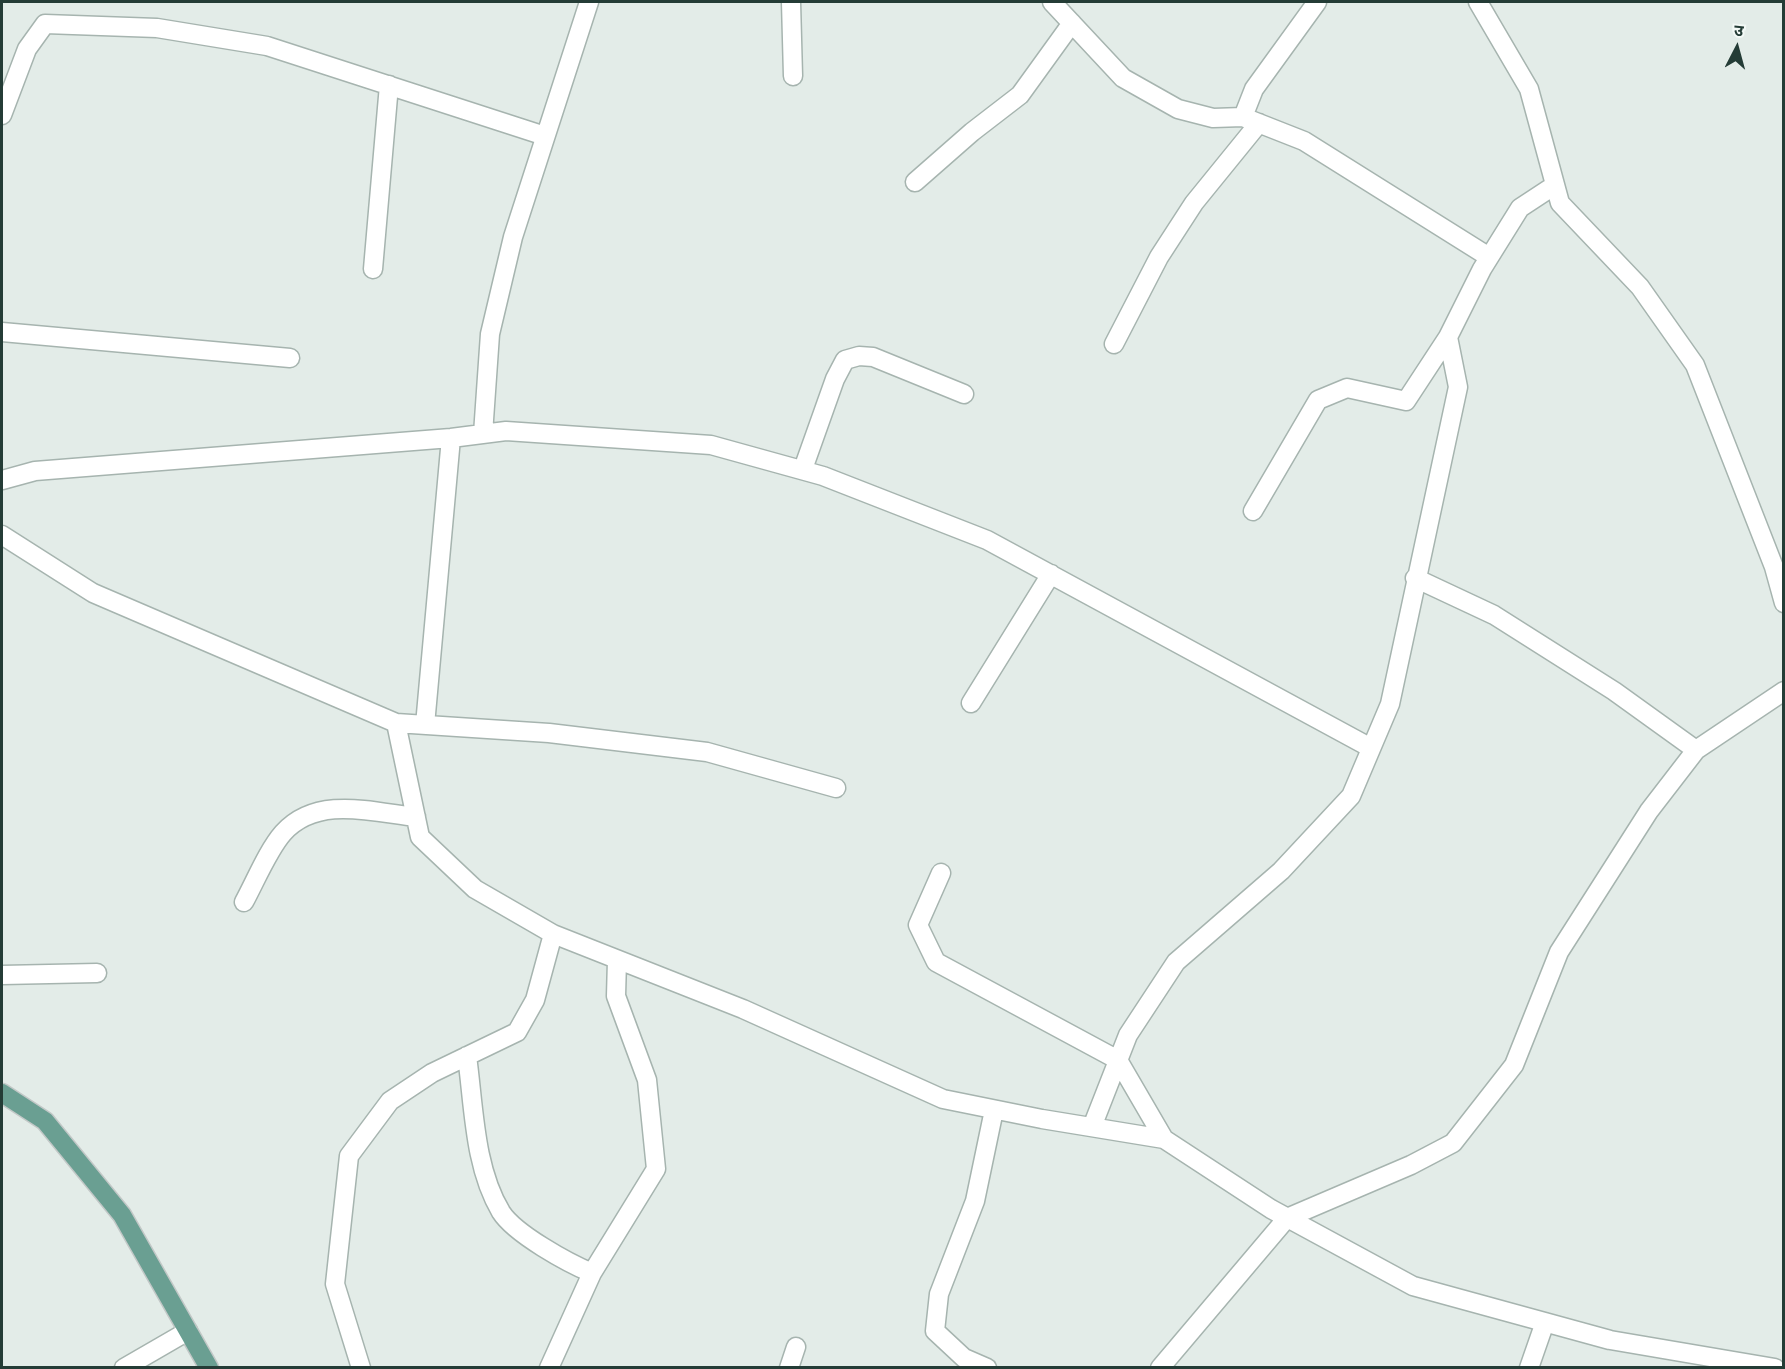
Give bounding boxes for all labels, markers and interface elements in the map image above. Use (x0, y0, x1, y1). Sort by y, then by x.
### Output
north arrow (1707, 18, 1767, 78)
text: उ (1733, 20, 1745, 41)

